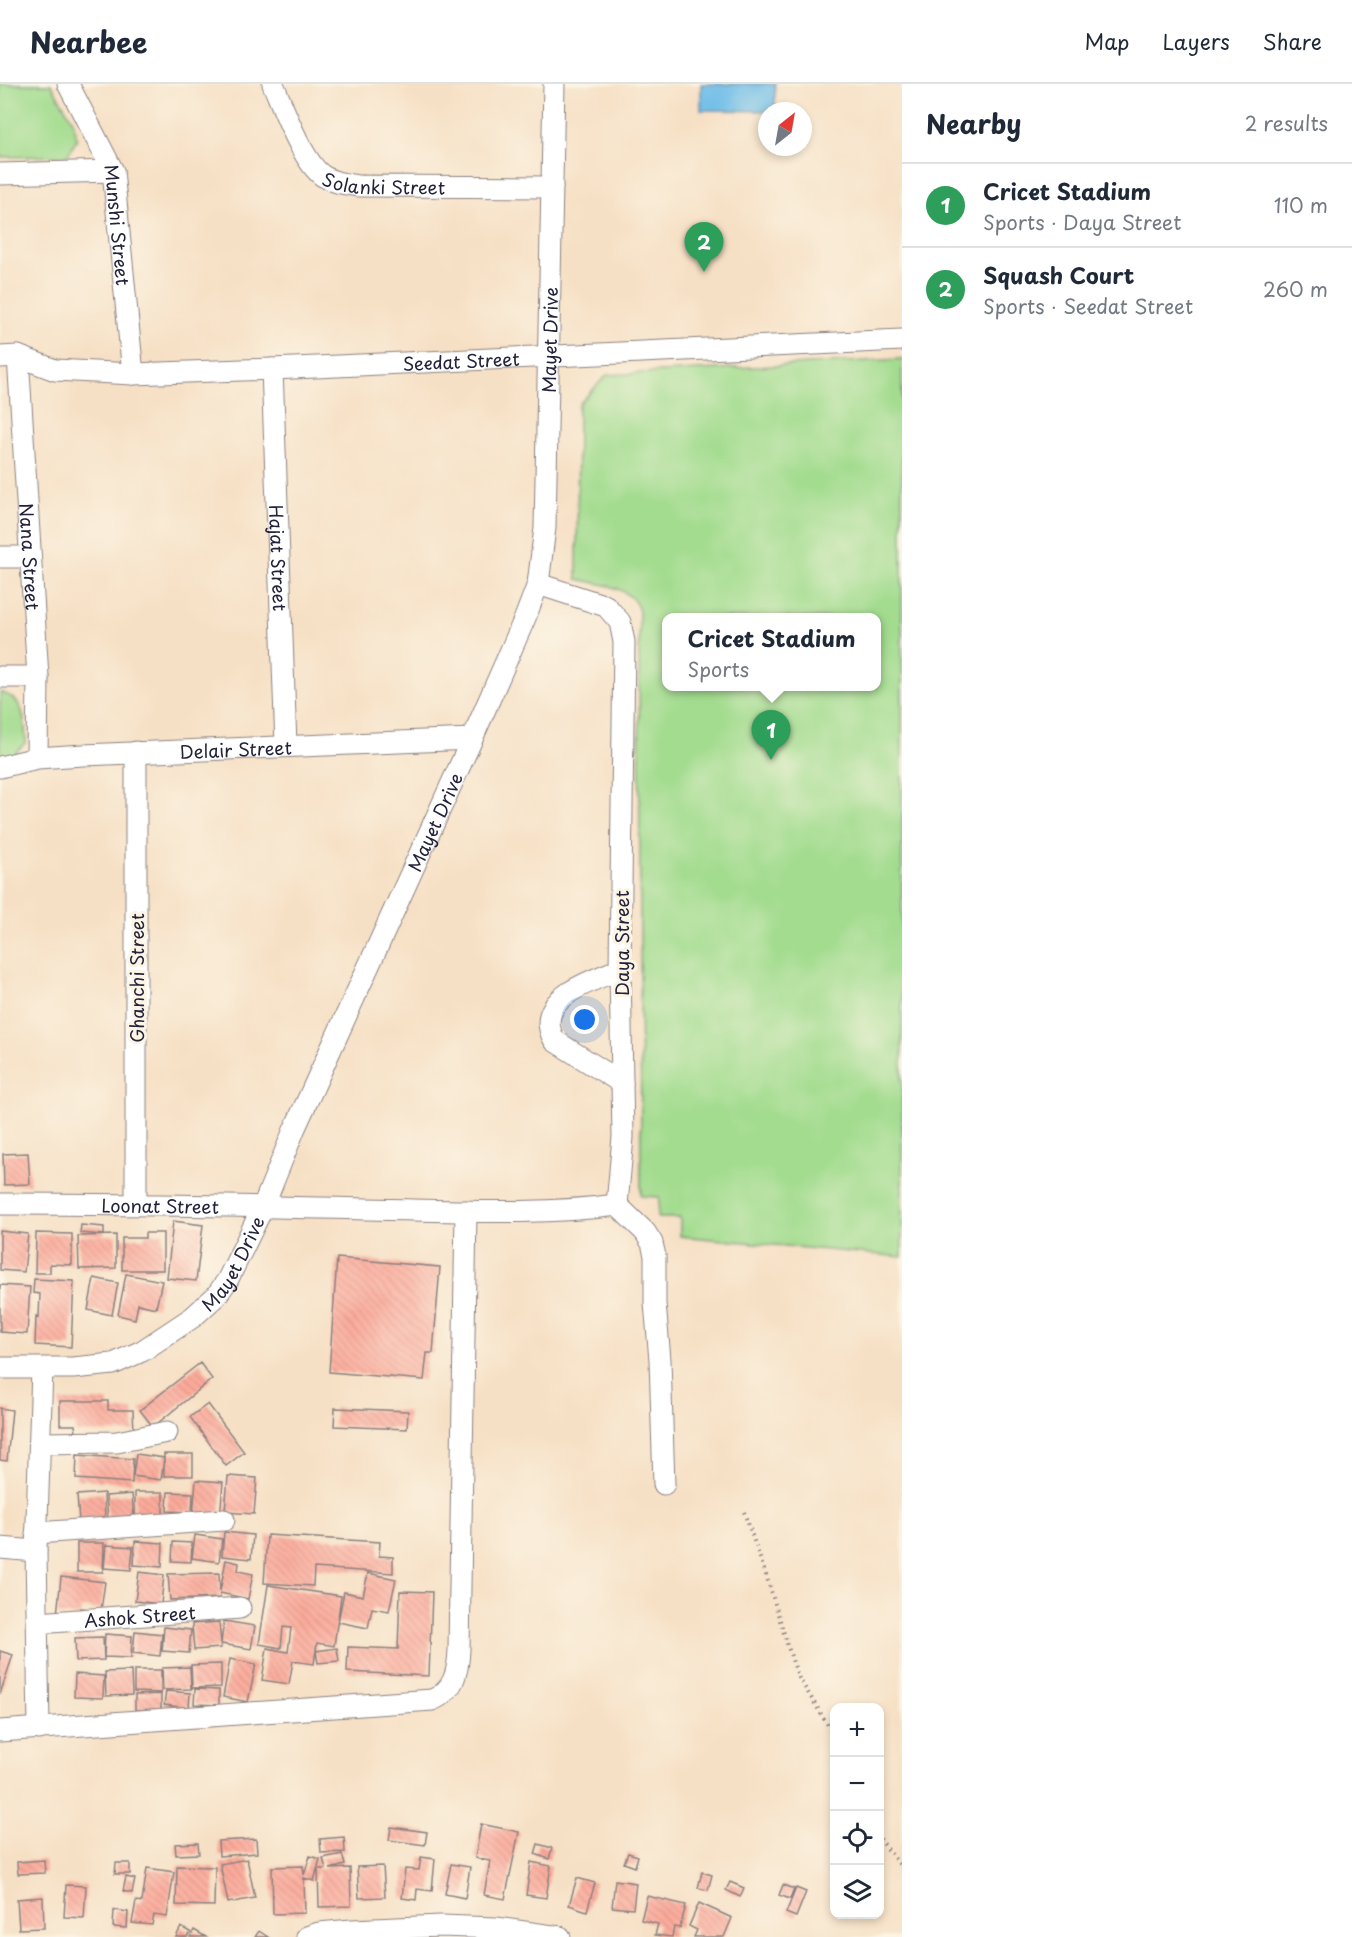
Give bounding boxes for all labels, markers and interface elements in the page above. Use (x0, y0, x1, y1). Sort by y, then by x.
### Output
text: Nearbee (30, 20, 147, 63)
text: Map (1085, 25, 1129, 57)
text: Layers (1162, 25, 1230, 57)
text: Share (1263, 25, 1322, 57)
north arrow (758, 102, 812, 156)
text: Nearby (926, 104, 1021, 143)
text: 2 results (1245, 108, 1328, 138)
street label: Munshi Street (99, 163, 138, 287)
street label: Solanki Street (318, 165, 445, 200)
text: Cricet Stadium (983, 174, 1151, 207)
text: 1 (941, 190, 950, 220)
text: 110 m (1274, 190, 1328, 220)
text: Sports · Daya Street (983, 207, 1182, 237)
pin: 2 (684, 222, 724, 272)
text: Squash Court (983, 258, 1134, 291)
text: 2 (938, 274, 953, 304)
text: 260 m (1263, 274, 1328, 304)
street label: Mayet Drive (534, 287, 563, 393)
text: Sports · Seedat Street (983, 291, 1193, 321)
street label: Seedat Street (402, 344, 520, 376)
street label: Nana Street (14, 502, 47, 611)
street label: Hajat Street (264, 504, 295, 612)
popup (662, 613, 881, 691)
text: Cricet Stadium (687, 621, 856, 654)
text: Sports (687, 654, 749, 684)
pin: 1 (752, 710, 790, 760)
street label: Delair Street (179, 733, 292, 765)
street label: Mayet Drive (400, 768, 469, 876)
street label: Daya Street (608, 890, 635, 996)
street label: Ghanchi Street (123, 913, 150, 1043)
your location (570, 1005, 599, 1034)
street label: Loonat Street (101, 1191, 219, 1219)
street label: Mayet Drive (195, 1211, 270, 1317)
street label: Ashok Street (83, 1598, 196, 1633)
map controls (830, 1703, 884, 1919)
button: + (830, 1703, 884, 1757)
button: − (830, 1757, 884, 1811)
button: locate (830, 1811, 884, 1865)
button: layers (830, 1865, 884, 1919)

